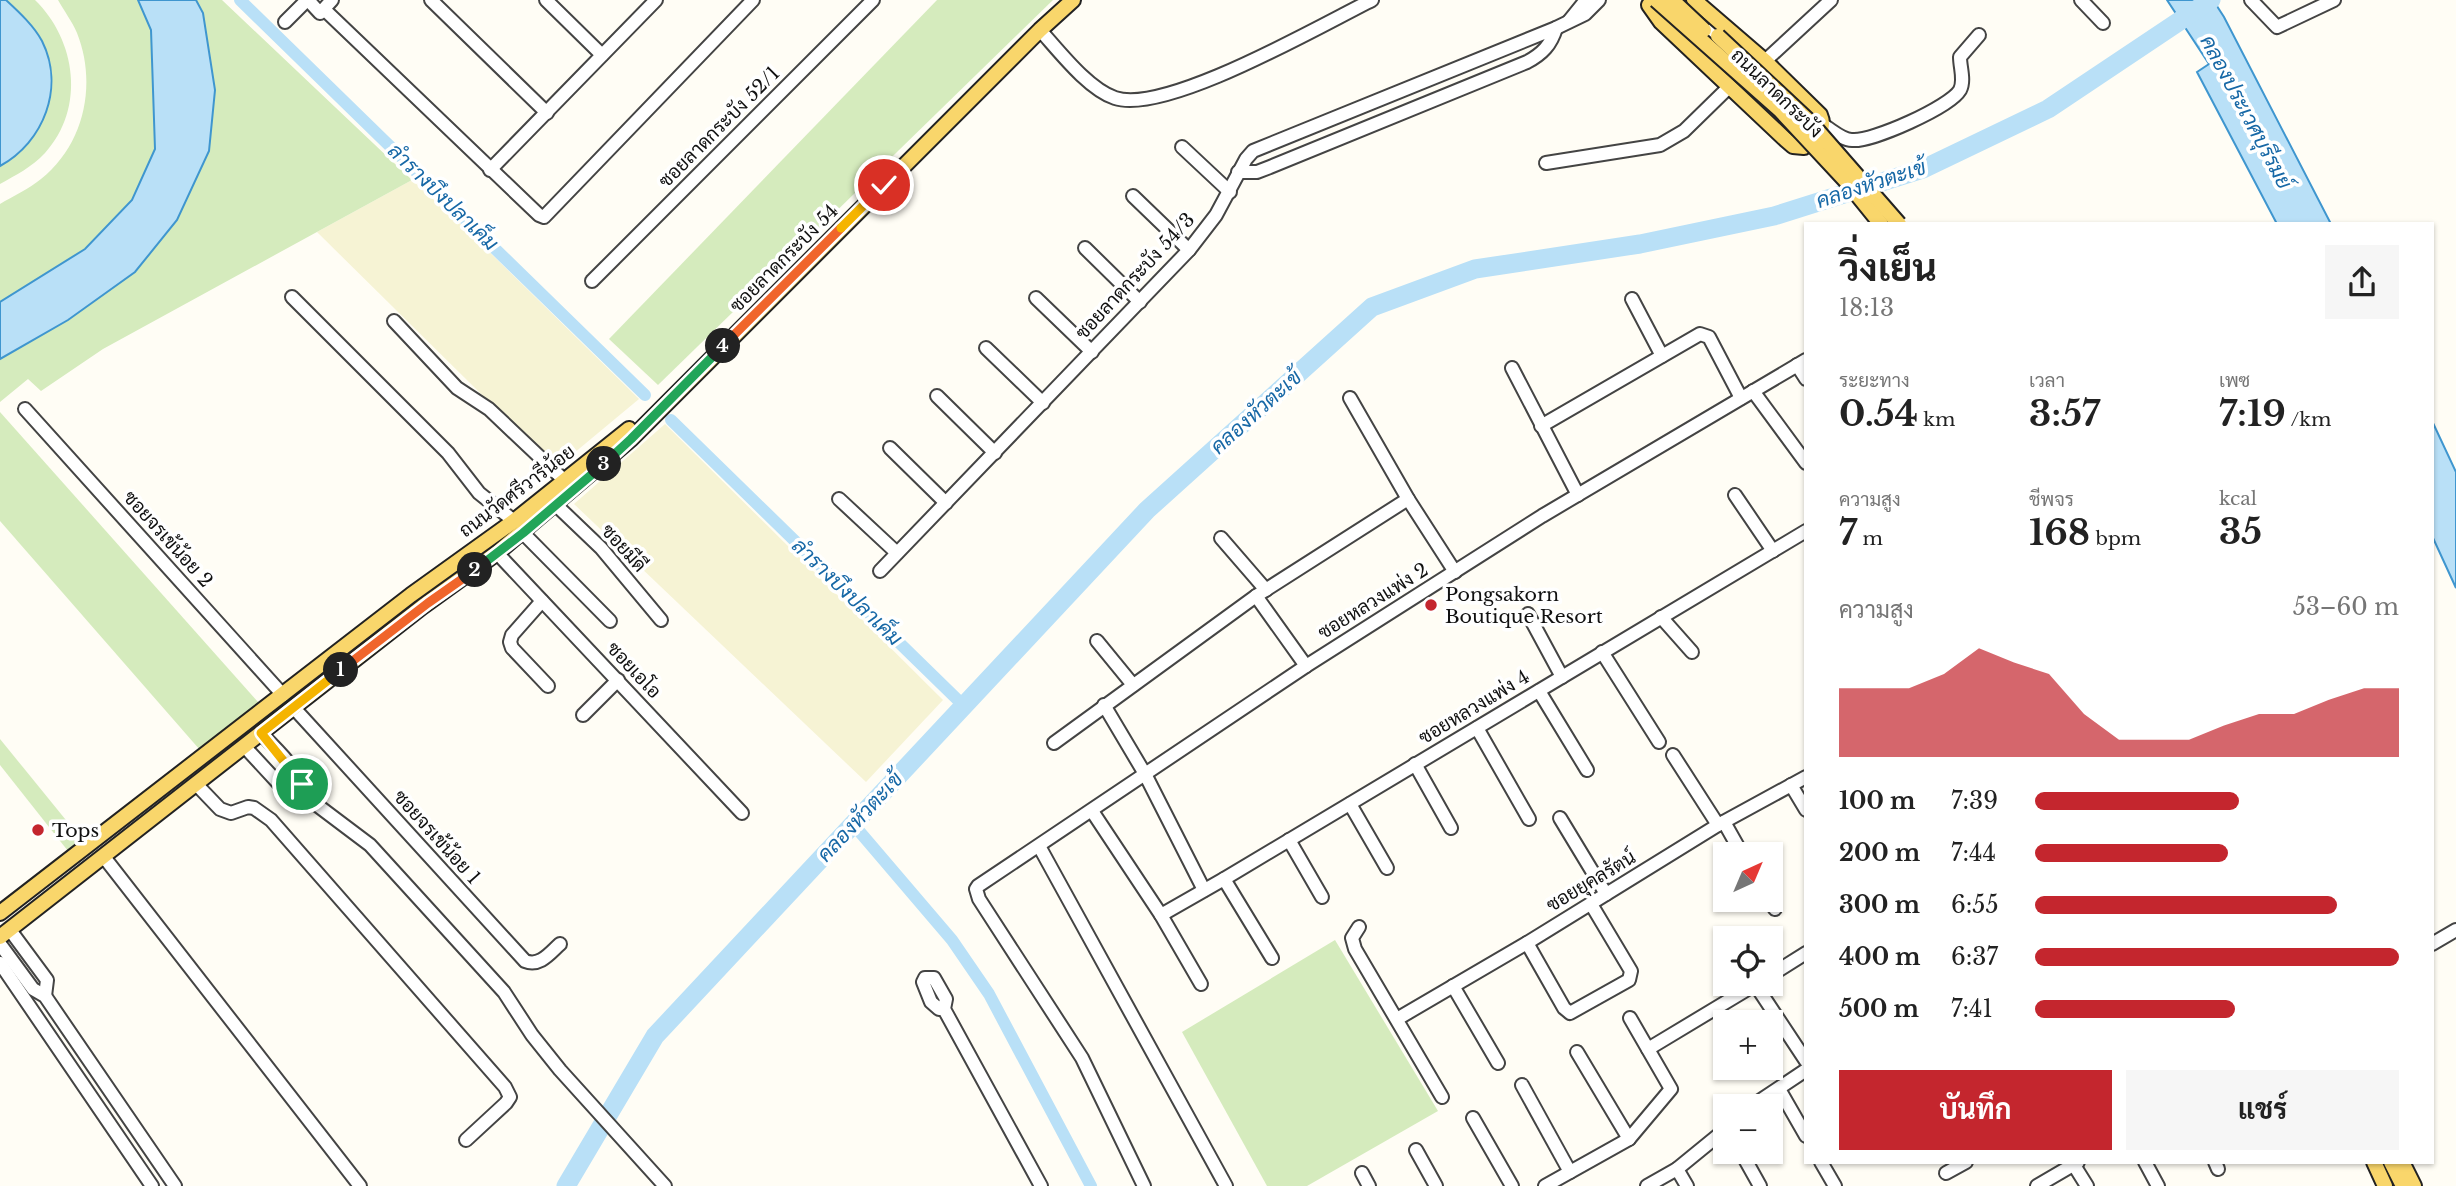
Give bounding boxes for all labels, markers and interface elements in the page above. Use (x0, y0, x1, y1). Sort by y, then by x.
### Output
water label: คลองประเวศบุรีรมย์ (2194, 30, 2300, 196)
street label: ถนนลาดกระบัง (1727, 44, 1827, 142)
street label: ซอยลาดกระบัง 52/1 (654, 62, 784, 192)
water label: ลำรางบึงปลาเค็ม (382, 136, 505, 256)
water label: คลองหัวตะเข้ (1813, 153, 1933, 214)
pin (854, 155, 914, 215)
icon: check (865, 166, 903, 204)
street label: ซอยลาดกระบัง 54 (725, 199, 843, 317)
street label: ซอยลาดกระบัง 54/3 (1071, 208, 1199, 344)
text: วิ่งเย็น (1839, 244, 1937, 291)
button: share (2325, 245, 2399, 319)
text: 18:13 (1839, 294, 1894, 322)
pin: 4 (706, 328, 740, 364)
text: 4 (716, 334, 729, 357)
water label: คลองหัวตะเข้ (1205, 362, 1310, 460)
text: ระยะทาง (1839, 369, 1910, 392)
text: เวลา (2029, 369, 2065, 392)
text: เพซ (2219, 369, 2250, 392)
text: 0.54 (1839, 392, 1918, 435)
text: 3:57 (2029, 392, 2100, 435)
text: 7:19 (2219, 392, 2286, 435)
text: km (1918, 408, 1955, 431)
text: /km (2286, 408, 2331, 431)
street label: ถนนวัดศรีวารีน้อย (454, 439, 579, 542)
pin: 3 (586, 447, 622, 482)
text: 3 (597, 452, 610, 475)
street label: ซอยจรเข้น้อย 2 (119, 486, 217, 592)
text: kcal (2219, 487, 2257, 510)
text: ความสูง (1839, 488, 1901, 511)
text: ชีพจร (2029, 488, 2074, 511)
text: 35 (2219, 510, 2262, 553)
text: 7 (1839, 511, 1857, 554)
text: 168 (2029, 511, 2090, 554)
street label: ซอยมีดี (597, 519, 652, 577)
text: m (1857, 527, 1883, 550)
text: bpm (2090, 527, 2141, 550)
water label: ลำรางบึงปลาเค็ม (786, 531, 909, 651)
pin: 2 (458, 552, 492, 588)
text: 2 (468, 558, 481, 581)
street label: ซอยหลวงแพ่ง 2 (1314, 558, 1432, 644)
place label: Pongsakorn Boutique Resort (1445, 583, 1604, 628)
text: 53–60 m (2293, 593, 2399, 621)
text: ความสูง (1839, 596, 1914, 624)
marker: Pongsakorn Boutique Resort (1423, 597, 1439, 613)
street label: ซอยเอโอ (602, 636, 667, 703)
pin: 1 (324, 652, 358, 688)
text: 1 (336, 658, 345, 681)
street label: ซอยหลวงแพ่ง 4 (1414, 665, 1534, 749)
pin (272, 754, 332, 814)
water label: คลองหัวตะเข้ (812, 764, 911, 867)
icon: arrive (283, 765, 321, 803)
street label: ซอยจรเข้น้อย 1 (389, 785, 485, 889)
text: 100 m (1839, 787, 1915, 815)
text: 7:39 (1951, 787, 1998, 815)
place label: Tops (52, 819, 99, 842)
marker: Tops (30, 822, 46, 838)
text: 200 m (1839, 839, 1920, 867)
text: 7:44 (1951, 839, 1996, 867)
north arrow (1713, 842, 1783, 912)
map controls (1713, 842, 1783, 1164)
street label: ซอยยุคลรัตน์ (1542, 845, 1640, 917)
text: 300 m (1839, 891, 1920, 919)
text: 6:55 (1951, 891, 1998, 919)
button: locate (1713, 926, 1783, 996)
text: 400 m (1839, 943, 1921, 971)
text: 6:37 (1951, 943, 1998, 971)
text: 500 m (1839, 995, 1919, 1023)
text: 7:41 (1951, 995, 1993, 1023)
button: + (1713, 1010, 1783, 1080)
button: บันทึก (1839, 1070, 2112, 1150)
button: แชร์ (2126, 1070, 2399, 1150)
button: − (1713, 1094, 1783, 1164)

